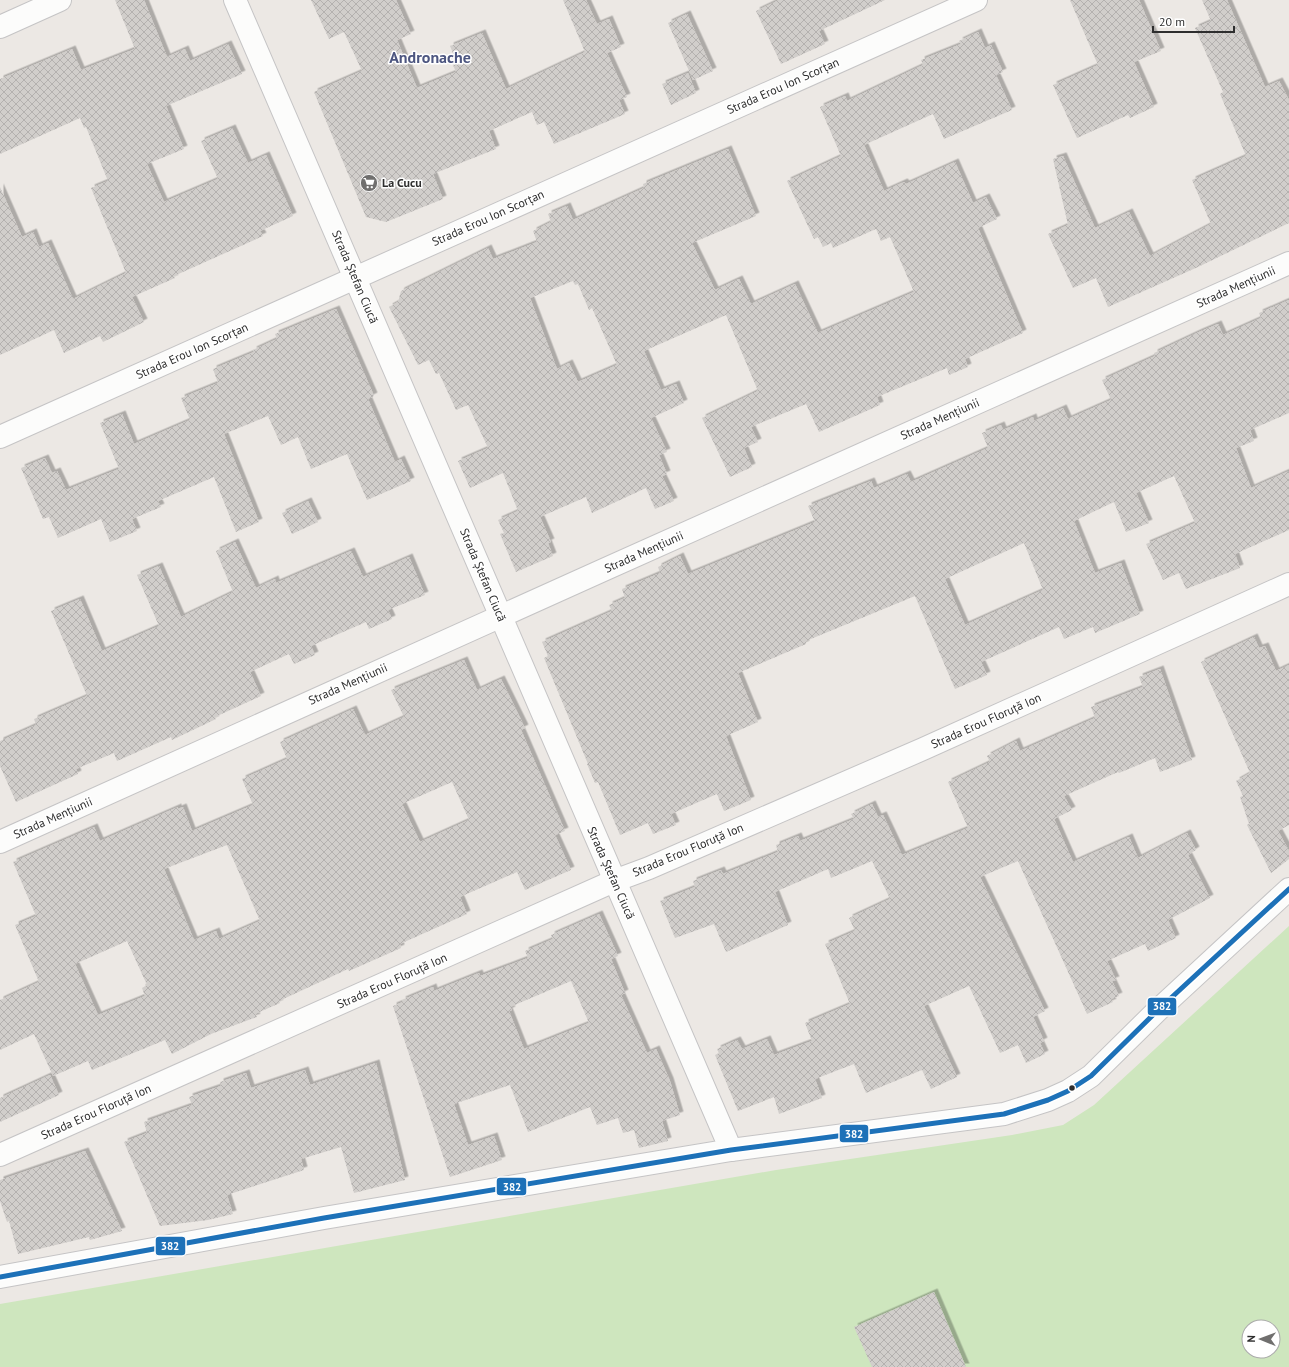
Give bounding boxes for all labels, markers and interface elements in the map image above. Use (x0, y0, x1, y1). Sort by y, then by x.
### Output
scale bar (1153, 8, 1234, 34)
text: 20 m (1159, 14, 1185, 29)
district label: Andronache (389, 47, 471, 67)
street label: Strada Erou Ion Scorțan (724, 54, 841, 117)
supermarket icon: La Cucu (359, 173, 379, 193)
place label: La Cucu (382, 175, 422, 190)
street label: Strada Erou Ion Scorțan (429, 186, 546, 249)
street label: Strada Ștefan Ciucă (329, 228, 382, 326)
street label: Strada Mențiunii (1194, 262, 1278, 311)
street label: Strada Erou Ion Scorțan (133, 319, 250, 382)
street label: Strada Mențiunii (898, 394, 982, 443)
street label: Strada Ștefan Ciucă (457, 526, 510, 624)
street label: Strada Mențiunii (602, 527, 686, 576)
street label: Strada Mențiunii (306, 659, 390, 708)
street label: Strada Erou Floruță Ion (928, 689, 1043, 752)
street label: Strada Mențiunii (11, 793, 95, 842)
street label: Strada Erou Floruță Ion (630, 819, 746, 880)
street label: Strada Ștefan Ciucă (584, 824, 639, 922)
street label: Strada Erou Floruță Ion (334, 949, 449, 1012)
line badge: 382 (1147, 997, 1177, 1016)
text: 382 (1153, 999, 1171, 1013)
street label: Strada Erou Floruță Ion (38, 1080, 153, 1143)
unlabelled marker (1067, 1083, 1077, 1093)
line badge: 382 (839, 1124, 869, 1143)
text: 382 (845, 1127, 863, 1141)
line badge: 382 (496, 1177, 527, 1196)
text: 382 (503, 1180, 521, 1194)
line badge: 382 (155, 1236, 186, 1256)
text: 382 (161, 1239, 179, 1253)
north arrow (1241, 1319, 1281, 1359)
text: N (1244, 1335, 1258, 1343)

